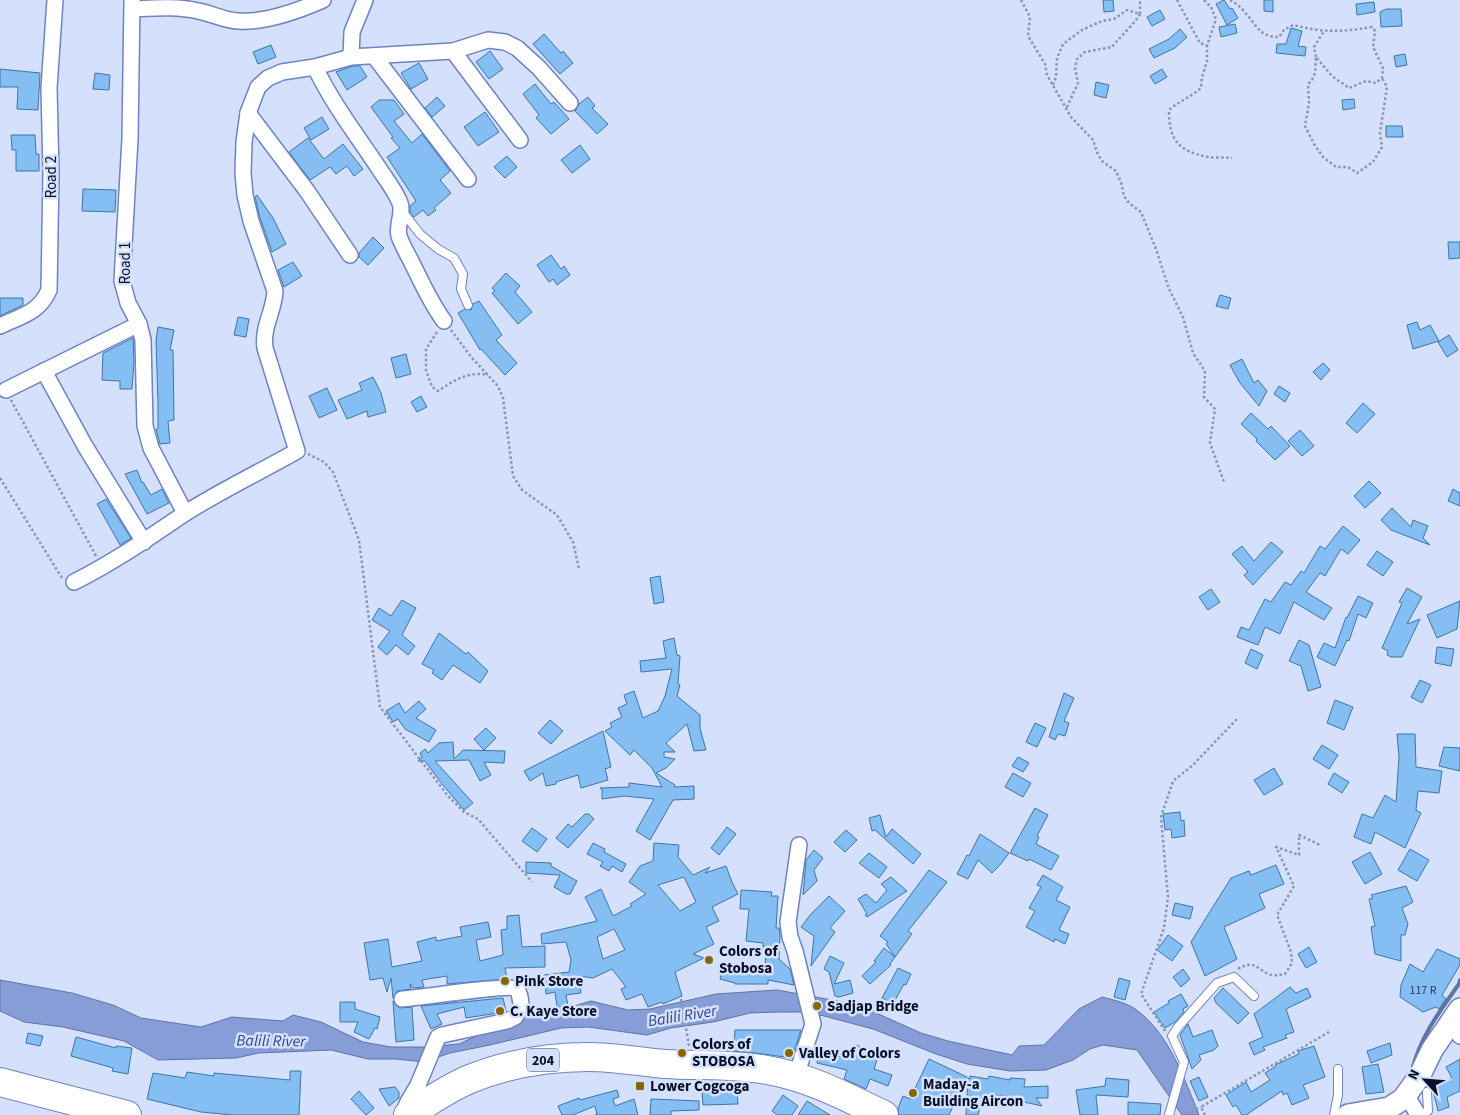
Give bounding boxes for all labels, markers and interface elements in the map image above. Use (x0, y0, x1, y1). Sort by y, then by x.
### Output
street label: Road 2 (41, 156, 62, 198)
street label: Road 1 (115, 242, 136, 284)
place label: Colors of Stobosa (719, 941, 778, 979)
marker: Colors of Stobosa (703, 954, 715, 966)
place label: Pink Store (515, 971, 583, 992)
marker: Pink Store (499, 975, 511, 987)
house number: 117 R (1409, 982, 1437, 999)
place label: Sadjap Bridge (827, 996, 919, 1017)
water label: Balili River (646, 999, 720, 1032)
marker: Sadjap Bridge (811, 1000, 823, 1012)
place label: C. Kaye Store (510, 1001, 597, 1022)
marker: C. Kaye Store (494, 1005, 506, 1017)
water label: Balili River (236, 1029, 307, 1053)
place label: Colors of STOBOSA (692, 1034, 755, 1072)
place label: Valley of Colors (798, 1043, 901, 1064)
marker: Colors of STOBOSA (676, 1047, 688, 1059)
marker: Valley of Colors (783, 1047, 795, 1059)
road number: 204 (527, 1048, 559, 1072)
north arrow (1400, 1055, 1450, 1105)
text: N (1403, 1066, 1425, 1083)
place label: Maday-a Building Aircon (923, 1074, 1023, 1112)
place label: Lower Cogcoga (650, 1076, 749, 1097)
marker: Lower Cogcoga (634, 1080, 646, 1092)
marker: Maday-a Building Aircon (907, 1087, 919, 1099)

